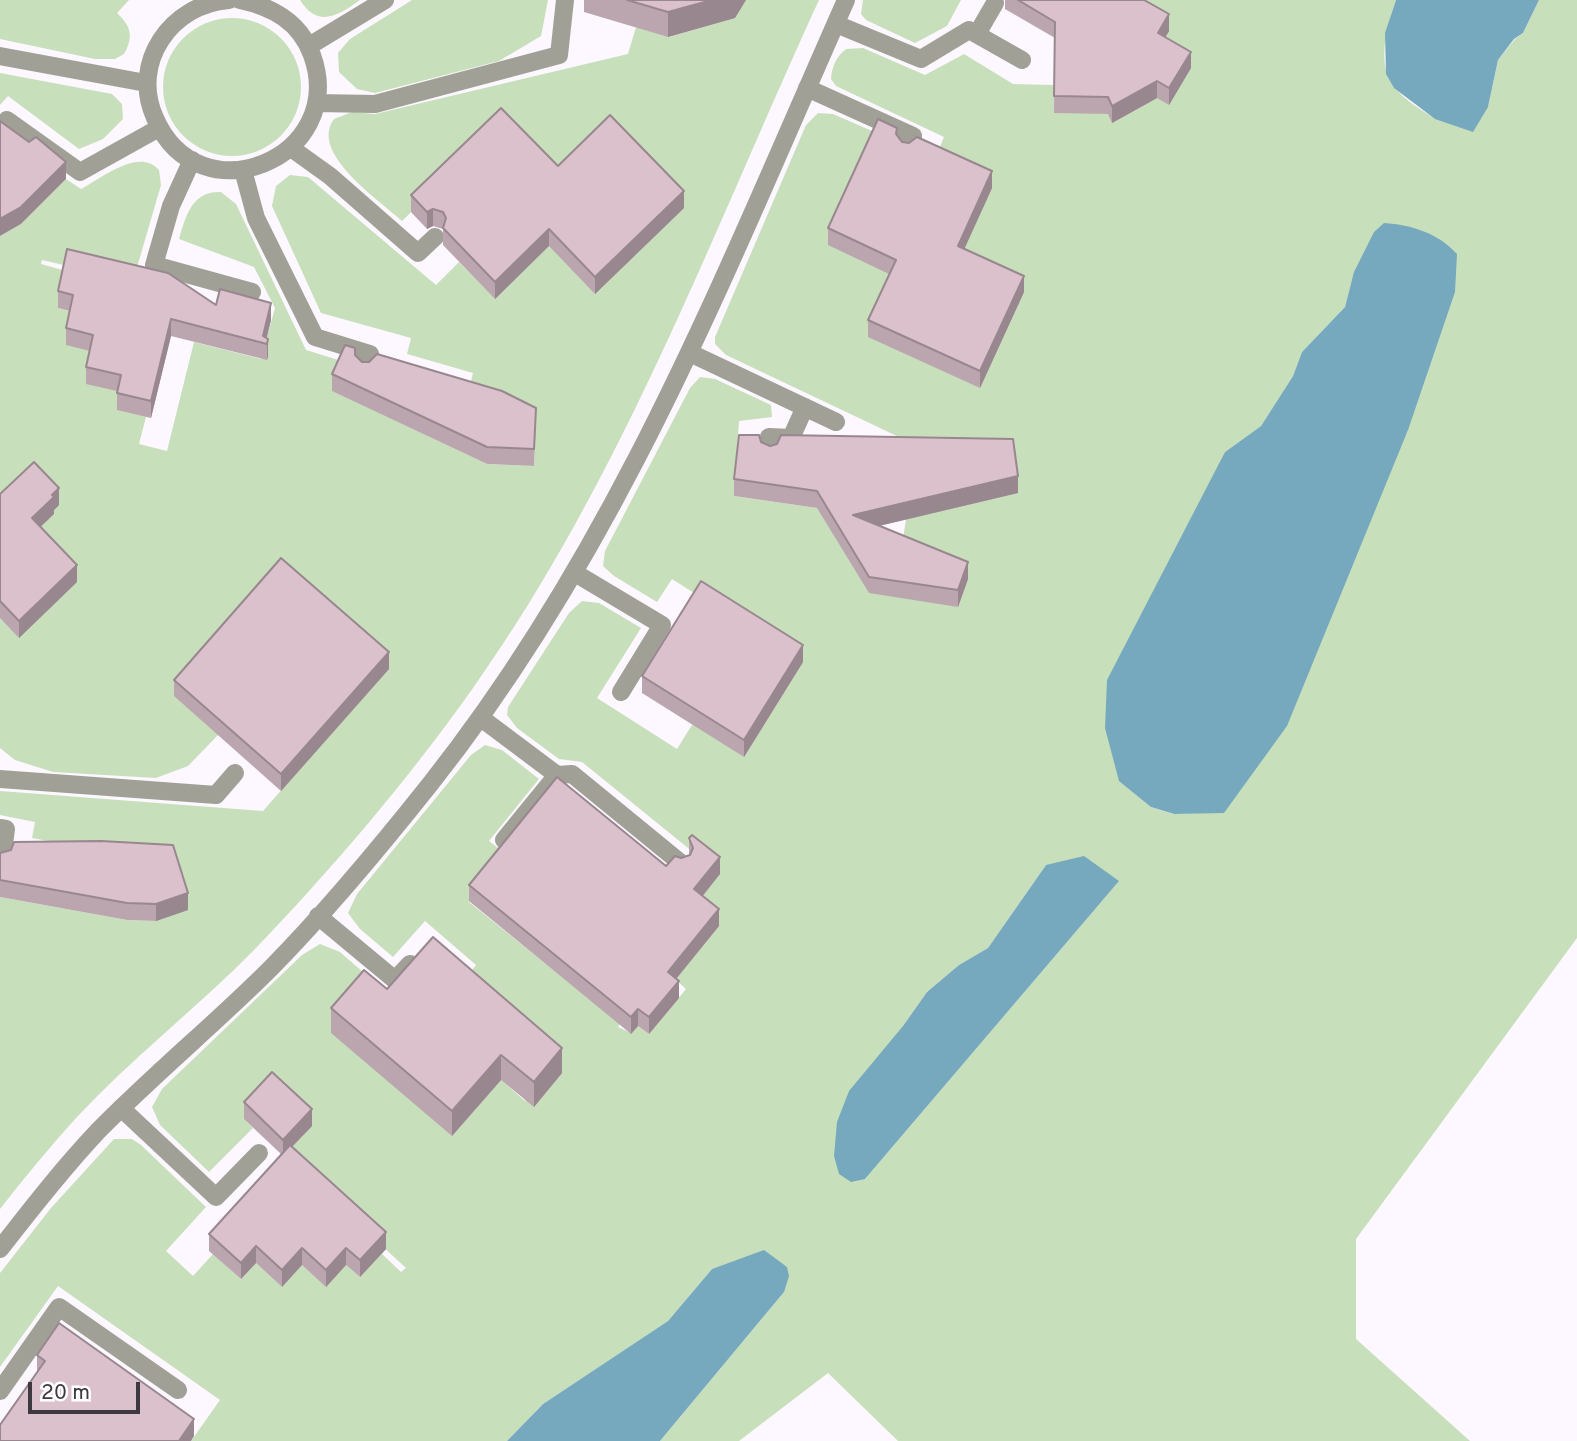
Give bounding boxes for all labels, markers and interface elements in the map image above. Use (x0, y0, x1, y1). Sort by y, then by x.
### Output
scale bar (32, 1368, 144, 1412)
text: 20 m (41, 1380, 90, 1407)

